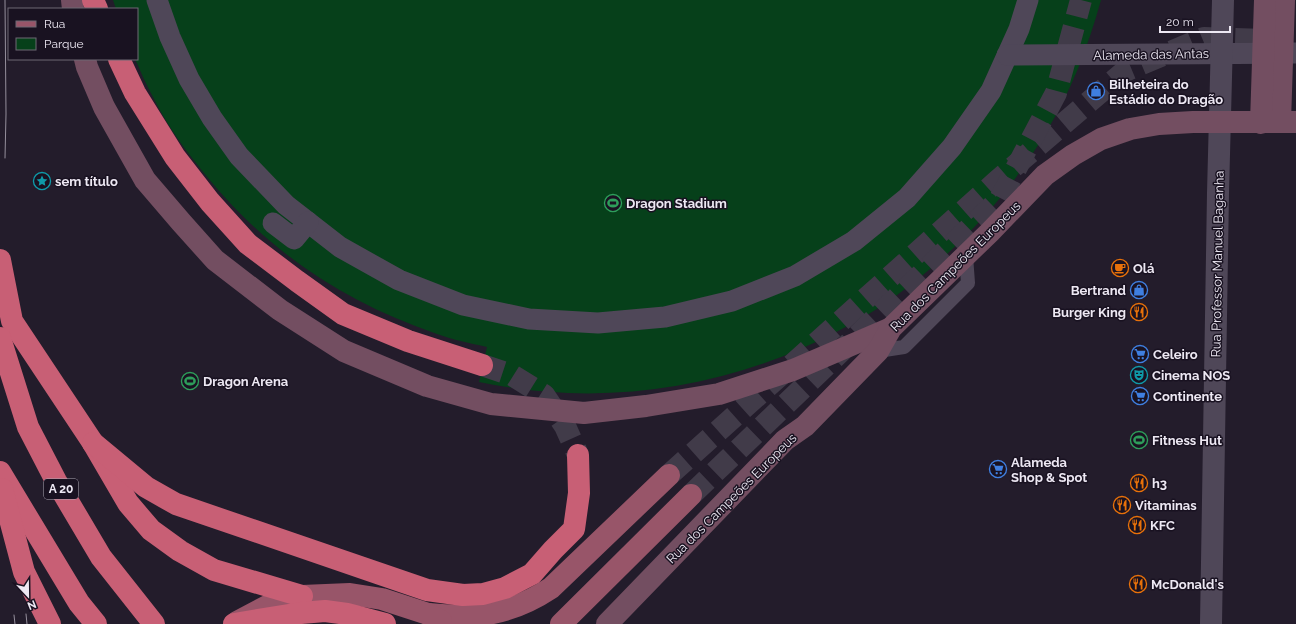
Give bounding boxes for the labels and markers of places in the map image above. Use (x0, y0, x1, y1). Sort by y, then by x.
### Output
place label: Bilheteira do Estádio do Dragão (1109, 77, 1223, 107)
shop icon: Bilheteira do Estádio do Dragão (1086, 81, 1106, 101)
place icon: sem título (32, 171, 52, 191)
place label: sem título (55, 174, 118, 189)
sports icon: Dragon Stadium (603, 193, 623, 213)
place label: Dragon Stadium (626, 196, 727, 211)
cafe icon: Olá (1110, 258, 1130, 278)
place label: Olá (1133, 261, 1155, 276)
shop icon: Bertrand (1129, 280, 1149, 300)
place label: Bertrand (1071, 283, 1126, 298)
restaurant icon: Burger King (1129, 302, 1149, 322)
place label: Burger King (1052, 305, 1126, 320)
supermarket icon: Celeiro (1130, 344, 1150, 364)
place label: Celeiro (1153, 347, 1198, 362)
theatre icon: Cinema NOS (1129, 365, 1149, 385)
place label: Cinema NOS (1152, 368, 1230, 383)
sports icon: Dragon Arena (180, 371, 200, 391)
place label: Dragon Arena (203, 374, 289, 389)
supermarket icon: Continente (1130, 386, 1150, 406)
place label: Continente (1153, 389, 1222, 404)
sports icon: Fitness Hut (1129, 430, 1149, 450)
place label: Fitness Hut (1152, 433, 1222, 448)
place label: Alameda Shop & Spot (1011, 455, 1087, 485)
supermarket icon: Alameda Shop & Spot (988, 459, 1008, 479)
restaurant icon: h3 (1129, 473, 1149, 493)
place label: h3 (1152, 476, 1167, 491)
restaurant icon: Vitaminas (1112, 495, 1132, 515)
place label: Vitaminas (1135, 498, 1197, 513)
restaurant icon: KFC (1127, 515, 1147, 535)
place label: KFC (1150, 518, 1175, 533)
restaurant icon: McDonald's (1128, 574, 1148, 594)
place label: McDonald's (1151, 577, 1224, 592)

